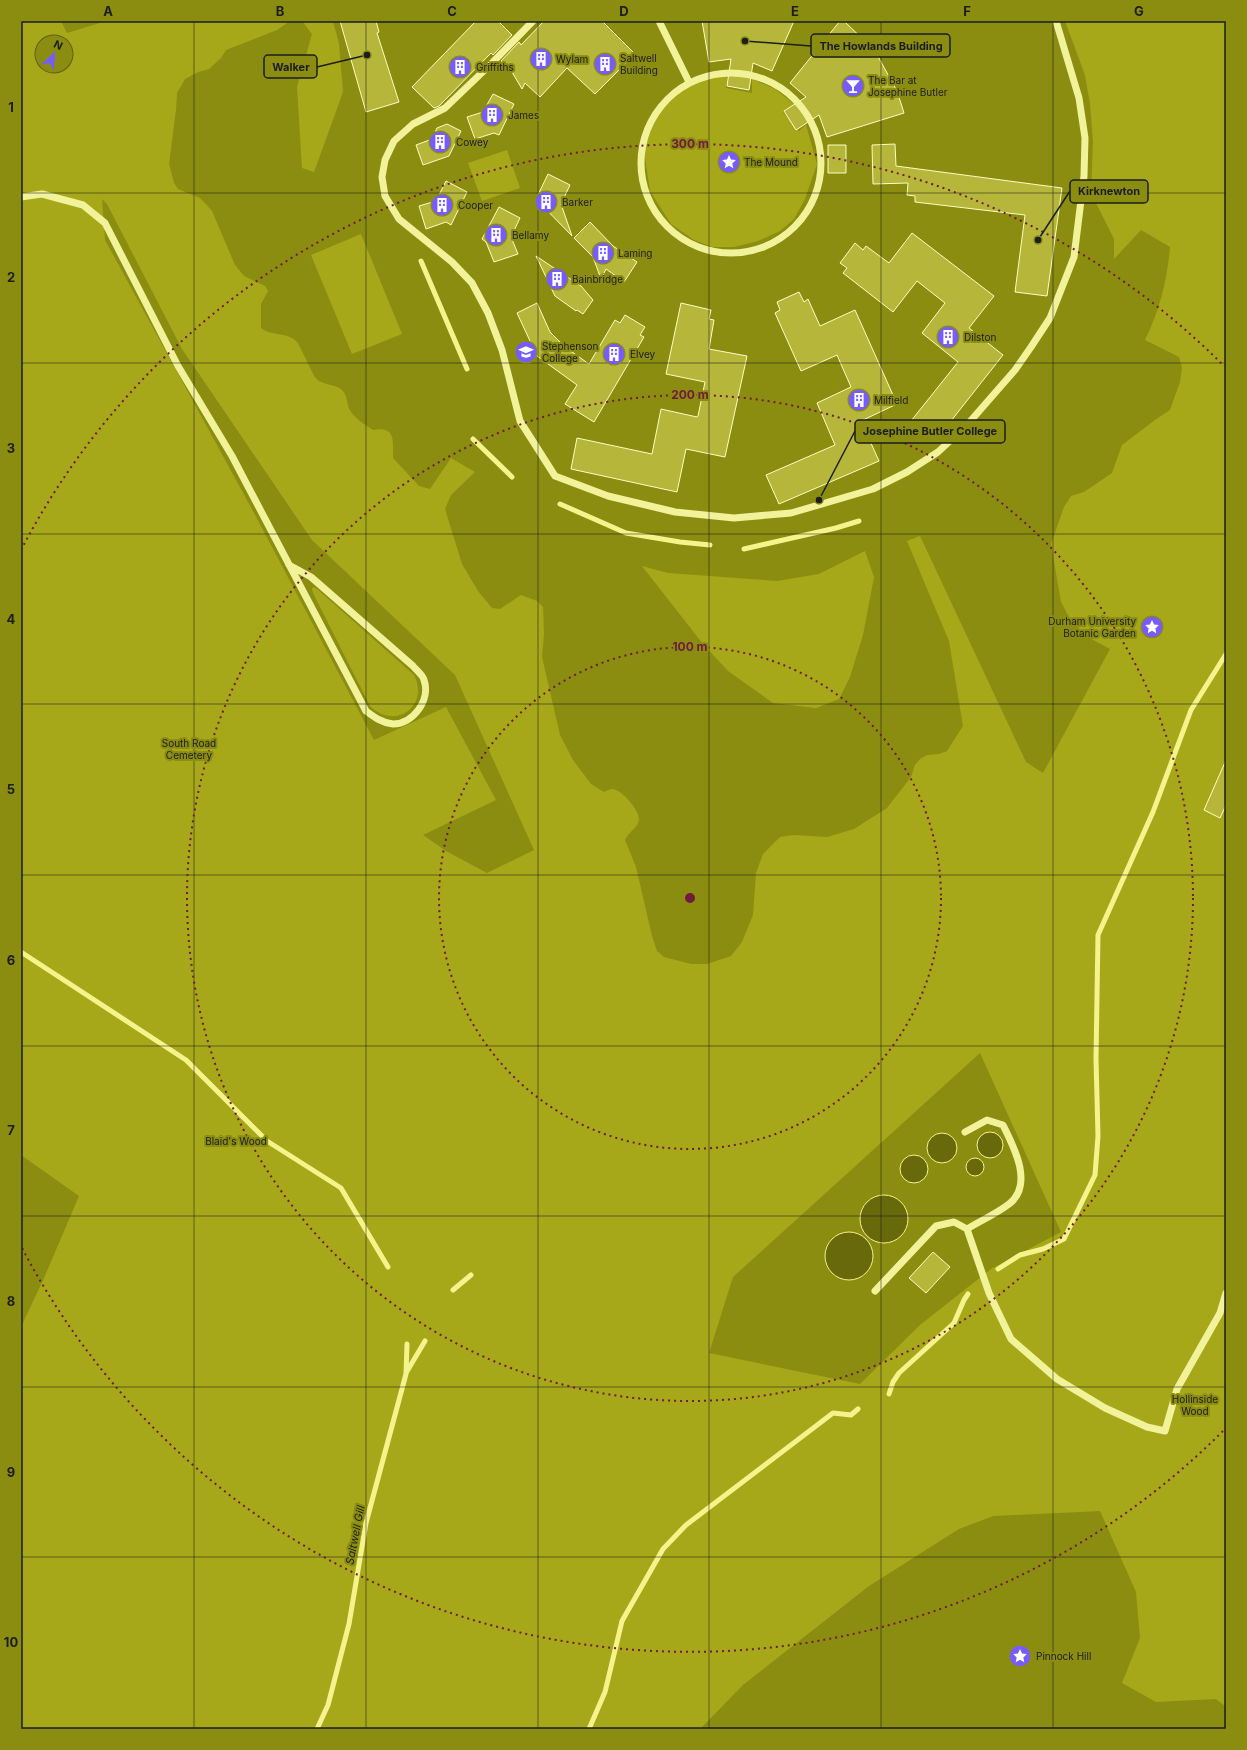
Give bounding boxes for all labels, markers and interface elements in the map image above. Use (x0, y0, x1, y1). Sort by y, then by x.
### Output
text: A (103, 3, 113, 19)
text: B (276, 3, 285, 19)
text: C (447, 3, 457, 19)
text: D (619, 3, 629, 19)
text: E (791, 3, 799, 19)
text: F (963, 3, 971, 19)
text: G (1134, 3, 1144, 19)
north arrow (34, 34, 74, 74)
callout: The Howlands Building (811, 34, 950, 57)
text: N (52, 37, 65, 53)
text: The Howlands Building (819, 39, 943, 53)
building icon: Wylam (528, 46, 554, 72)
building icon: Saltwell Building (592, 51, 618, 77)
place label: Saltwell Building (620, 52, 658, 76)
place label: Wylam (556, 53, 588, 65)
building icon: Griffiths (447, 54, 473, 80)
callout: Walker (264, 55, 317, 78)
text: Walker (272, 60, 310, 74)
place label: Griffiths (476, 61, 514, 73)
bar icon: The Bar at Josephine Butler (840, 73, 866, 99)
place label: The Bar at Josephine Butler (868, 74, 948, 98)
text: 1 (8, 99, 14, 115)
building icon: James (479, 102, 505, 128)
place label: James (508, 109, 539, 121)
building icon: Cowey (427, 129, 453, 155)
place label: Cowey (456, 136, 489, 148)
text: 300 m (671, 136, 709, 151)
place icon: The Mound (716, 149, 742, 175)
place label: The Mound (744, 156, 798, 168)
callout: Kirknewton (1070, 180, 1148, 203)
text: Kirknewton (1078, 184, 1140, 198)
building icon: Barker (533, 189, 559, 215)
building icon: Cooper (429, 192, 455, 218)
place label: Barker (562, 196, 593, 208)
place label: Cooper (458, 199, 493, 211)
building icon: Bellamy (483, 222, 509, 248)
place label: Bellamy (512, 229, 549, 241)
building icon: Laming (590, 240, 616, 266)
place label: Laming (618, 247, 653, 259)
building icon: Bainbridge (544, 266, 570, 292)
text: 2 (7, 269, 15, 285)
place label: Bainbridge (572, 273, 623, 285)
building icon: Dilston (935, 324, 961, 350)
place label: Dilston (964, 331, 997, 343)
school or university icon: Stephenson College (513, 339, 539, 365)
place label: Stephenson College (542, 340, 598, 364)
building icon: Elvey (601, 341, 627, 367)
place label: Elvey (630, 348, 656, 360)
text: 200 m (671, 387, 709, 402)
building icon: Milfield (846, 387, 872, 413)
place label: Milfield (874, 394, 908, 406)
callout: Josephine Butler College (855, 420, 1005, 443)
text: Josephine Butler College (863, 424, 998, 438)
text: 3 (7, 440, 15, 456)
text: 4 (7, 611, 16, 627)
place icon: Durham University Botanic Garden (1139, 614, 1165, 640)
place label: Durham University Botanic Garden (1048, 615, 1136, 639)
text: 100 m (672, 639, 708, 654)
park label: South Road Cemetery (162, 737, 216, 761)
text: 5 (7, 781, 15, 797)
centre of rings (683, 891, 697, 905)
text: 6 (7, 952, 15, 968)
text: 7 (7, 1122, 15, 1138)
park label: Blaid's Wood (205, 1135, 267, 1147)
text: 8 (7, 1293, 15, 1309)
park label: Hollinside Wood (1172, 1393, 1218, 1417)
text: 9 (7, 1464, 15, 1480)
water label: Saltwell Gill (342, 1504, 368, 1566)
text: 10 (4, 1634, 18, 1650)
place icon: Pinnock Hill (1007, 1643, 1033, 1669)
place label: Pinnock Hill (1036, 1650, 1091, 1662)

